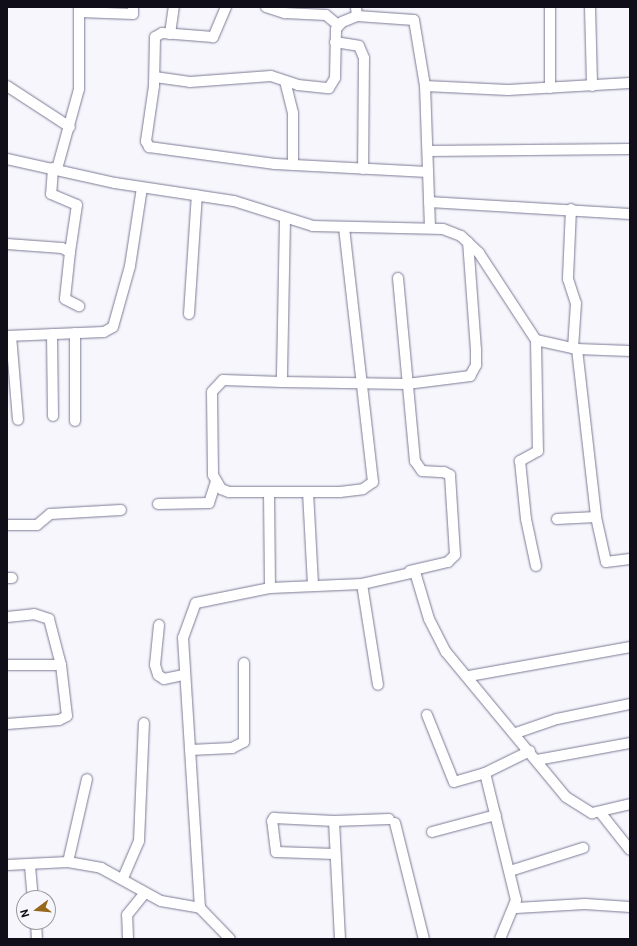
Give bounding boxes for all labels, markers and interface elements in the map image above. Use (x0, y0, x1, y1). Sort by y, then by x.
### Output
north arrow (16, 890, 56, 930)
text: N (18, 908, 32, 919)

